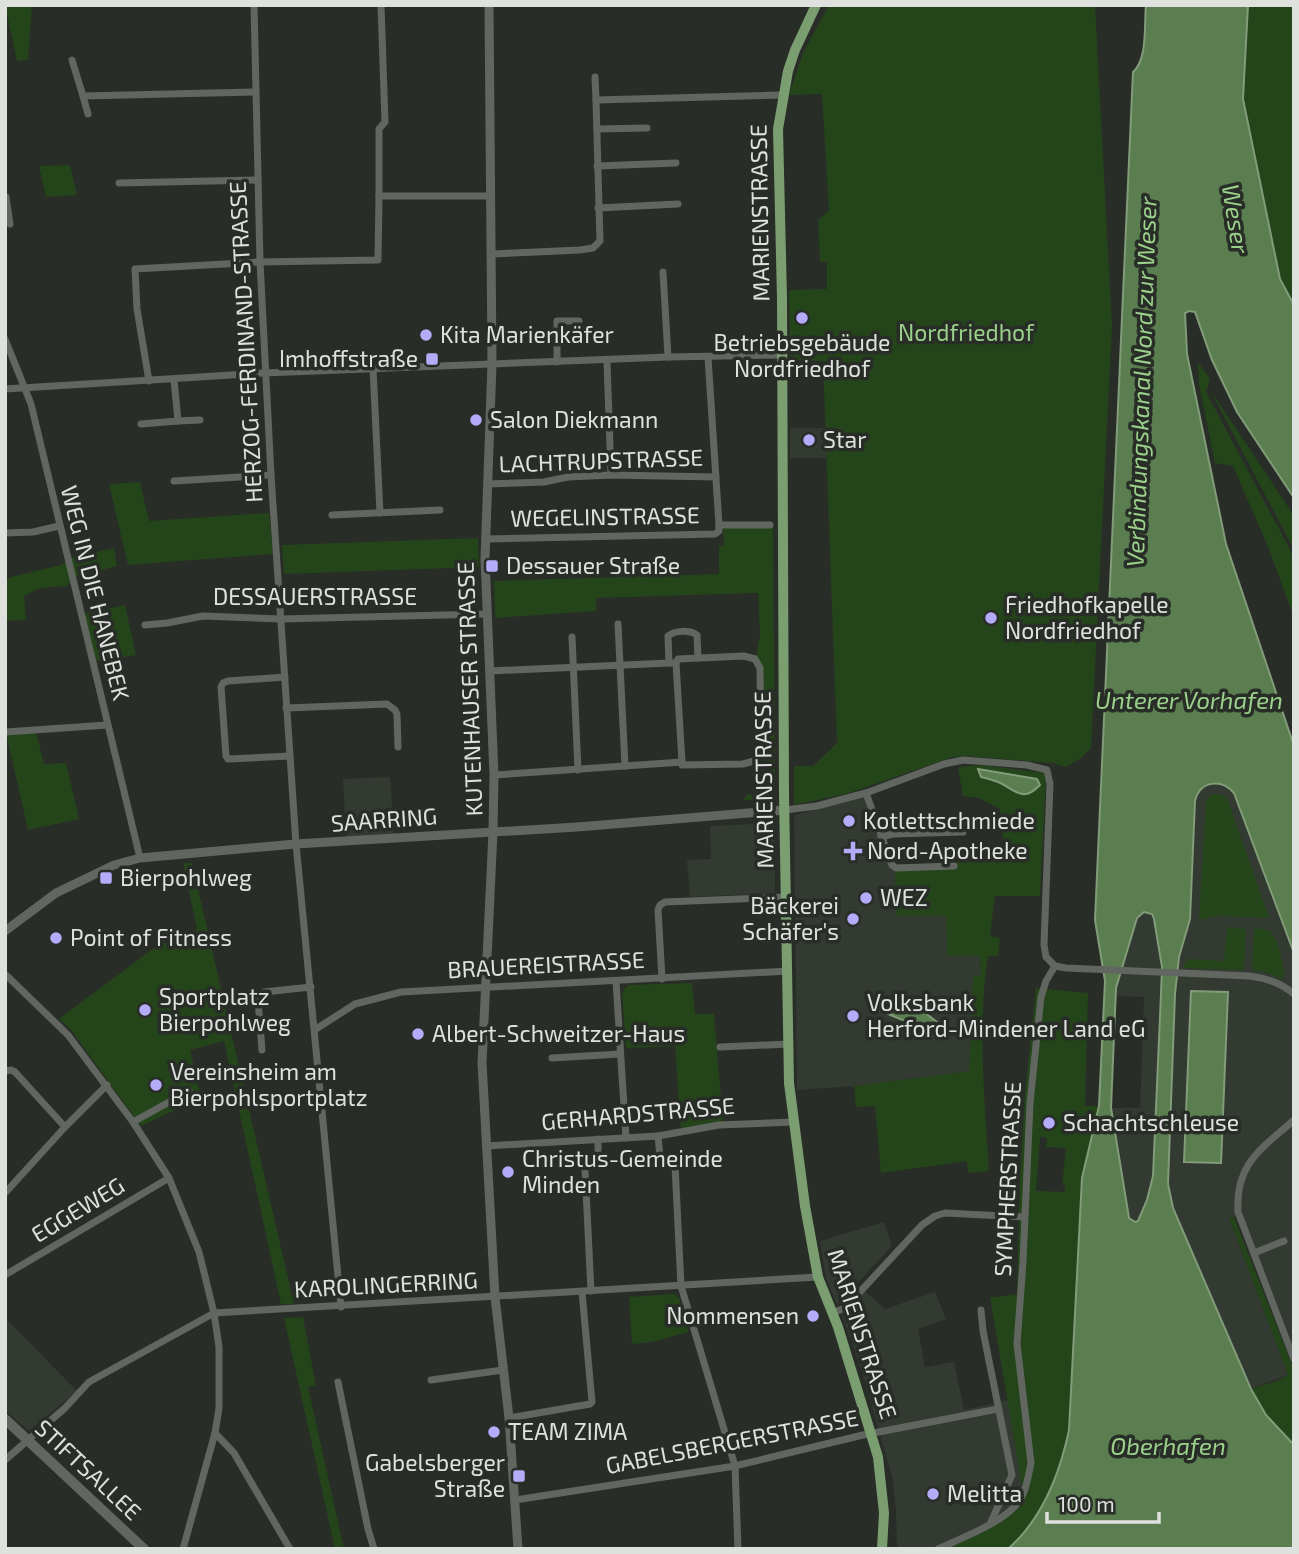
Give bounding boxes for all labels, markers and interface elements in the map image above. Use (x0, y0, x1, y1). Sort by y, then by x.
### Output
street label: MARIENSTRASSE (743, 124, 775, 302)
street label: HERZOG-FERDINAND-STRASSE (223, 181, 267, 503)
water label: Weser (1217, 182, 1256, 256)
water label: Verbindungskanal Nord zur Weser (1120, 196, 1161, 568)
marker: Betriebsgebäude Nordfriedhof (794, 310, 810, 326)
park label: Nordfriedhof (898, 318, 1035, 346)
place label: Kita Marienkäfer (440, 320, 614, 348)
marker: Kita Marienkäfer (418, 327, 434, 343)
place label: Betriebsgebäude Nordfriedhof (714, 328, 890, 382)
place label: Imhoffstraße (279, 344, 418, 372)
marker: Imhoffstraße (424, 351, 440, 367)
place label: Salon Diekmann (490, 405, 658, 433)
marker: Salon Diekmann (468, 412, 484, 428)
place label: Star (823, 425, 866, 453)
marker: Star (801, 432, 817, 448)
street label: LACHTRUPSTRASSE (498, 442, 704, 478)
street label: WEG IN DIE HANEBEK (56, 482, 136, 703)
street label: WEGELINSTRASSE (510, 500, 700, 532)
place label: Dessauer Straße (506, 551, 680, 579)
marker: Dessauer Straße (484, 558, 500, 574)
street label: KUTENHAUSER STRASSE (451, 561, 487, 817)
street label: DESSAUERSTRASSE (213, 582, 417, 610)
place label: Friedhofkapelle Nordfriedhof (1005, 590, 1169, 644)
marker: Friedhofkapelle Nordfriedhof (983, 610, 999, 626)
water label: Unterer Vorhafen (1095, 685, 1283, 714)
street label: MARIENSTRASSE (747, 691, 779, 869)
street label: SAARRING (330, 801, 438, 837)
place label: Kotlettschmiede (863, 806, 1035, 834)
marker: Kotlettschmiede (841, 813, 857, 829)
place label: Nord-Apotheke (867, 836, 1028, 864)
marker: Nord-Apotheke (845, 843, 861, 859)
place label: Bierpohlweg (120, 863, 252, 891)
marker: Bierpohlweg (98, 870, 114, 886)
place label: WEZ (880, 883, 928, 911)
marker: WEZ (858, 890, 874, 906)
place label: Bäckerei Schäfer's (742, 891, 839, 945)
marker: Bäckerei Schäfer's (845, 911, 861, 927)
place label: Point of Fitness (70, 923, 232, 951)
marker: Point of Fitness (48, 930, 64, 946)
street label: BRAUEREISTRASSE (447, 945, 645, 983)
place label: Sportplatz Bierpohlweg (159, 982, 291, 1036)
place label: Volksbank Herford-Mindener Land eG (867, 988, 1145, 1042)
marker: Sportplatz Bierpohlweg (137, 1002, 153, 1018)
marker: Volksbank Herford-Mindener Land eG (845, 1008, 861, 1024)
place label: Albert-Schweitzer-Haus (432, 1019, 685, 1047)
marker: Albert-Schweitzer-Haus (410, 1026, 426, 1042)
place label: Vereinsheim am Bierpohlsportplatz (170, 1057, 368, 1111)
marker: Vereinsheim am Bierpohlsportplatz (148, 1077, 164, 1093)
street label: SYMPHERSTRASSE (988, 1081, 1026, 1277)
street label: GERHARDSTRASSE (540, 1091, 736, 1135)
place label: Schachtschleuse (1063, 1108, 1239, 1136)
marker: Schachtschleuse (1041, 1115, 1057, 1131)
place label: Christus-Gemeinde Minden (522, 1144, 723, 1198)
marker: Christus-Gemeinde Minden (500, 1164, 516, 1180)
street label: EGGEWEG (26, 1170, 129, 1248)
street label: MARIENSTRASSE (822, 1245, 904, 1422)
street label: KAROLINGERRING (293, 1265, 479, 1303)
place label: Nommensen (666, 1301, 799, 1329)
marker: Nommensen (805, 1308, 821, 1324)
street label: GABELSBERGERSTRASSE (603, 1403, 861, 1479)
street label: STIFTSALLEE (30, 1413, 147, 1525)
place label: TEAM ZIMA (508, 1417, 628, 1445)
marker: TEAM ZIMA (486, 1424, 502, 1440)
water label: Oberhafen (1110, 1431, 1226, 1460)
place label: Gabelsberger Straße (365, 1448, 505, 1502)
marker: Gabelsberger Straße (511, 1468, 527, 1484)
place label: Melitta (947, 1479, 1022, 1507)
scale bar (1047, 1480, 1159, 1524)
marker: Melitta (925, 1486, 941, 1502)
text: 100 m (1058, 1491, 1115, 1516)

